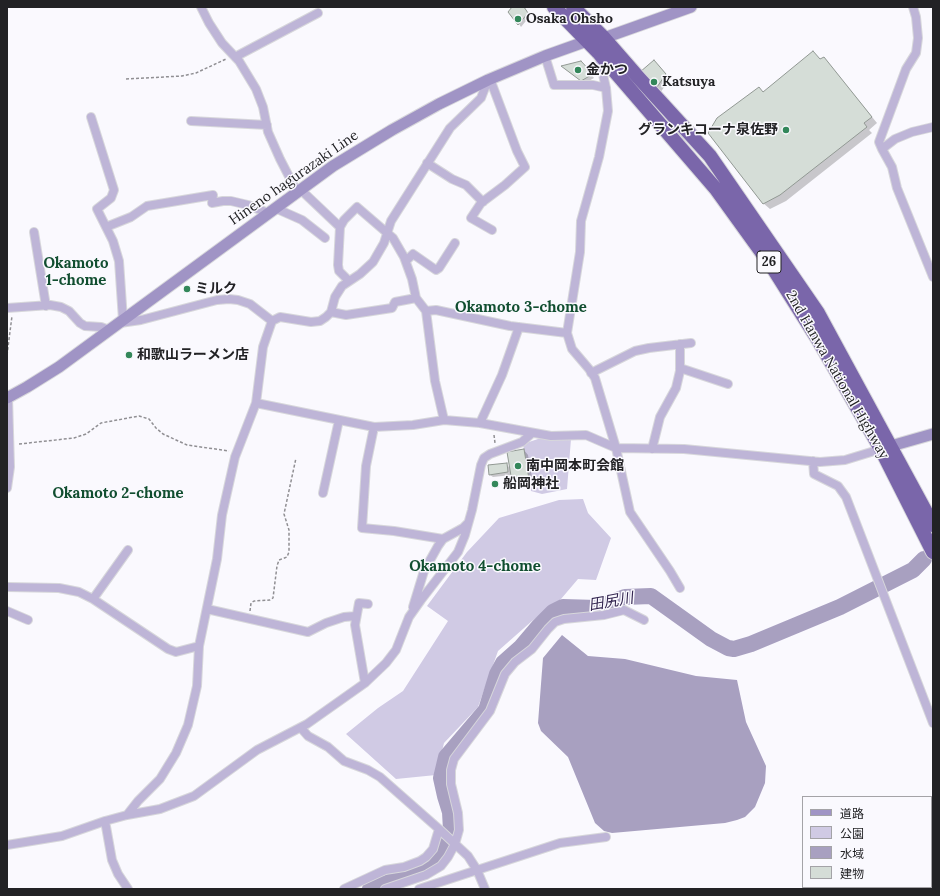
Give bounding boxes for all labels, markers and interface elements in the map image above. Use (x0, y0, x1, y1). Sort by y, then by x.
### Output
place label: Osaka Ohsho (526, 11, 613, 27)
marker: Osaka Ohsho (513, 14, 523, 24)
place label: 金かつ (586, 62, 628, 78)
marker: 金かつ (573, 65, 583, 75)
place label: Katsuya (662, 74, 715, 90)
marker: Katsuya (649, 77, 659, 87)
place label: グランキコーナ泉佐野 (638, 122, 778, 138)
marker: グランキコーナ泉佐野 (781, 125, 791, 135)
street label: Hineno hagurazaki Line (226, 127, 362, 229)
road number: 26 (757, 251, 781, 273)
district label: Okamoto 1-chome (43, 255, 109, 290)
place label: ミルク (195, 281, 237, 297)
marker: ミルク (182, 284, 192, 294)
street label: 2nd Hanwa National Highway (782, 288, 892, 462)
district label: Okamoto 3-chome (455, 299, 587, 317)
place label: 和歌山ラーメン店 (137, 347, 249, 363)
marker: 和歌山ラーメン店 (124, 350, 134, 360)
place label: 南中岡本町会館 (526, 458, 624, 474)
marker: 南中岡本町会館 (513, 461, 523, 471)
place label: 船岡神社 (503, 476, 559, 492)
marker: 船岡神社 (490, 479, 500, 489)
district label: Okamoto 2-chome (52, 485, 184, 503)
district label: Okamoto 4-chome (409, 558, 541, 576)
water label: 田尻川 (587, 589, 635, 615)
legend (802, 796, 932, 888)
text: 道路 (840, 806, 864, 821)
text: 公園 (840, 826, 864, 841)
text: 水域 (840, 846, 864, 861)
text: 建物 (840, 866, 864, 881)

